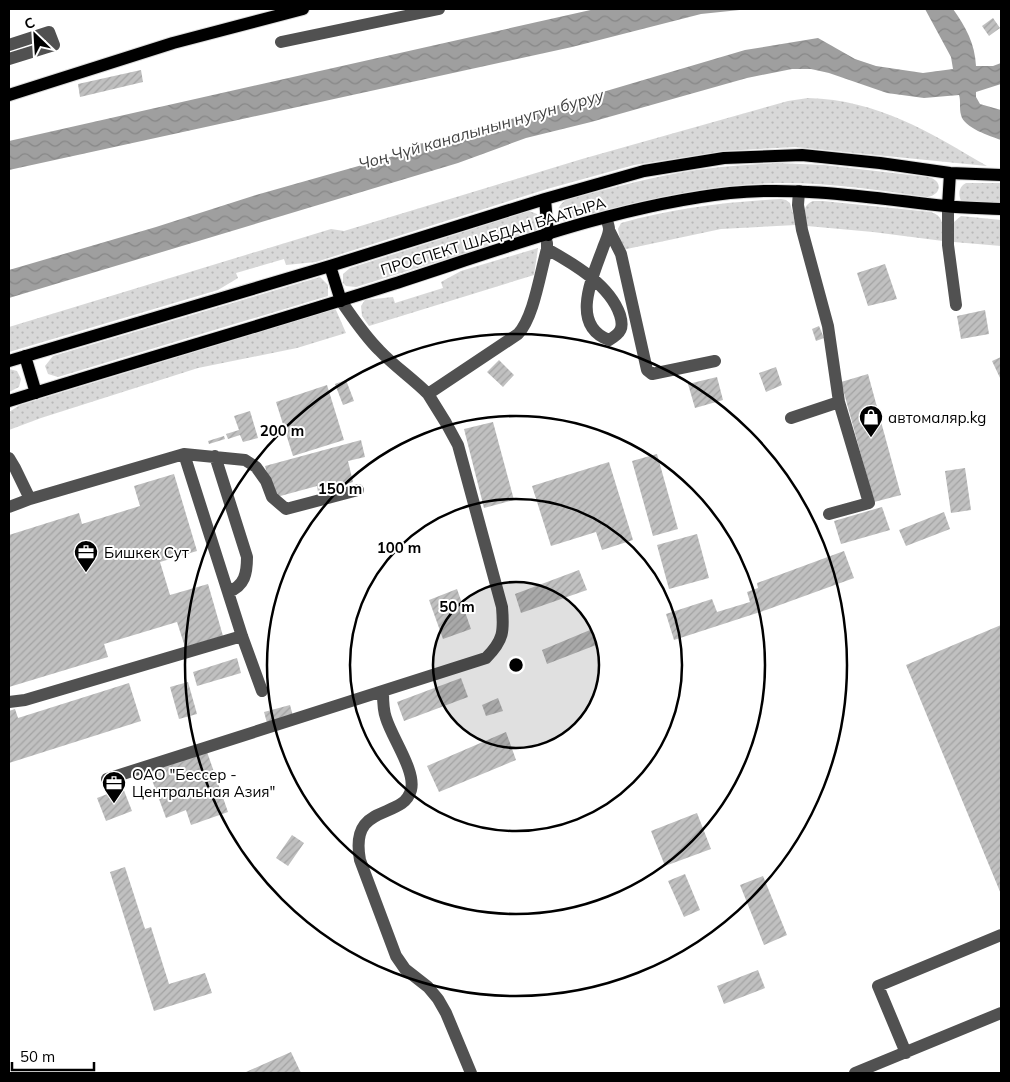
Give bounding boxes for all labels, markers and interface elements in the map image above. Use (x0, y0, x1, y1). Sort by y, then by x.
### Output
north arrow (10, 10, 60, 60)
text: С (21, 13, 38, 33)
water label: Чоң Чүй каналынын нугун буруу (356, 84, 607, 174)
street label: ПРОСПЕКТ ШАБДАН БААТЫРА (378, 193, 608, 279)
shop icon: автомаляр.kg (858, 404, 884, 438)
place label: автомаляр.kg (888, 408, 986, 427)
text: 200 m (260, 421, 304, 440)
text: 150 m (318, 479, 362, 498)
text: 100 m (377, 538, 421, 557)
office icon: Бишкек Сут (73, 539, 99, 573)
place label: Бишкек Сут (104, 543, 189, 562)
text: 50 m (439, 597, 475, 616)
centre of rings (507, 656, 525, 674)
place label: ОАО "Бессер - Центральная Азия" (132, 765, 275, 801)
office icon: ОАО "Бессер - Центральная Азия" (101, 770, 127, 804)
scale bar (12, 1040, 95, 1072)
text: 50 m (20, 1047, 55, 1066)

